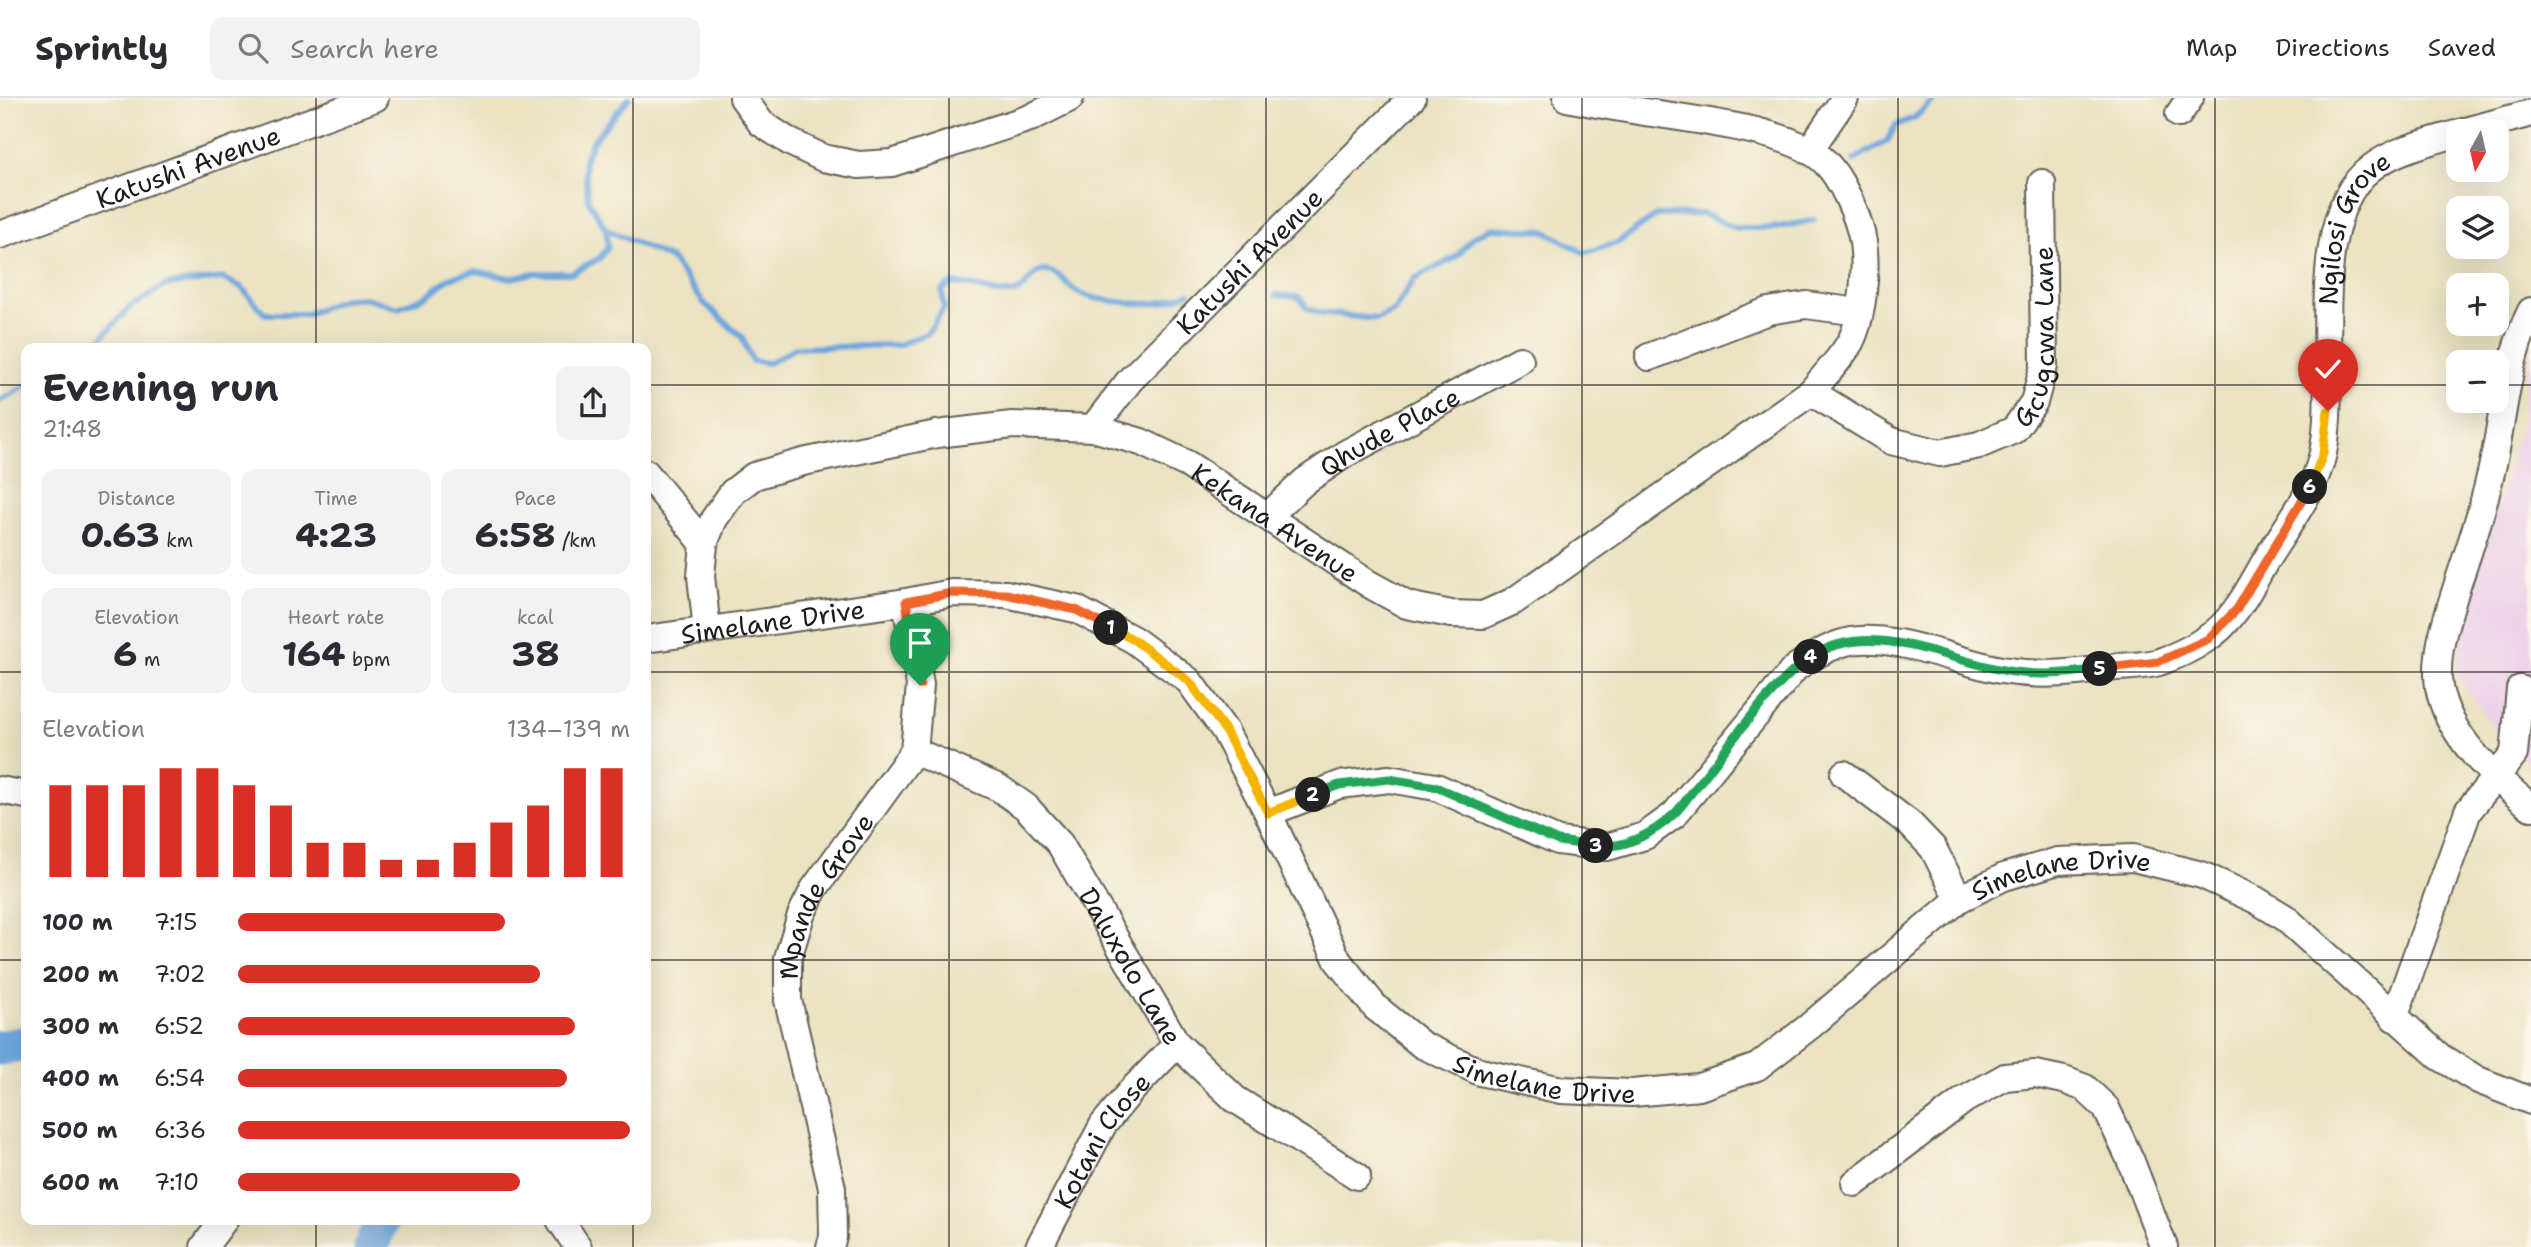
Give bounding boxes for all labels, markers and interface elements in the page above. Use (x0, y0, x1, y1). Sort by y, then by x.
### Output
search box (210, 17, 700, 80)
text: Sprintly (35, 26, 168, 71)
icon: search (234, 29, 272, 67)
text: Search here (290, 31, 439, 66)
text: Map (2186, 32, 2237, 64)
text: Directions (2275, 32, 2390, 64)
text: Saved (2428, 32, 2496, 64)
street label: Katushi Avenue (91, 117, 285, 216)
north arrow (2446, 119, 2510, 182)
map controls (2446, 119, 2509, 413)
street label: Ngilosi Grove (2310, 142, 2396, 306)
street label: Katushi Avenue (1168, 180, 1330, 342)
button: layers (2446, 196, 2509, 259)
street label: Gcugcwa Lane (2004, 246, 2062, 434)
button: + (2446, 273, 2509, 336)
pin (2298, 339, 2358, 411)
icon: check (2309, 350, 2347, 388)
button: − (2446, 350, 2509, 413)
text: Evening run (42, 362, 279, 413)
button: share (556, 366, 630, 440)
street label: Qhude Place (1312, 378, 1466, 484)
text: 21:48 (42, 414, 102, 444)
street label: Kekana Avenue (1185, 454, 1366, 590)
pin: 6 (2292, 470, 2328, 504)
text: 6 (2303, 474, 2316, 499)
text: Distance (98, 486, 176, 511)
text: Time (314, 486, 358, 511)
text: Pace (514, 486, 556, 511)
text: 0.63 (80, 511, 160, 558)
text: 4:23 (295, 511, 377, 558)
text: 6:58 (474, 511, 556, 558)
text: km (160, 528, 193, 553)
text: /km (556, 528, 596, 553)
street label: Simelane Drive (678, 591, 867, 651)
text: Elevation (94, 605, 179, 630)
text: Heart rate (288, 605, 384, 630)
text: kcal (517, 605, 554, 630)
pin: 1 (1094, 610, 1128, 646)
pin (890, 613, 950, 685)
text: 1 (1106, 615, 1115, 640)
icon: arrive (901, 624, 939, 662)
text: 6 (113, 630, 137, 677)
text: 164 (282, 630, 346, 677)
text: 38 (511, 630, 560, 677)
pin: 4 (1794, 640, 1828, 674)
text: 4 (1804, 644, 1817, 669)
text: m (137, 647, 160, 672)
text: bpm (346, 647, 390, 672)
pin: 5 (2082, 652, 2118, 686)
text: 5 (2094, 656, 2105, 681)
text: Elevation (42, 714, 145, 744)
text: 134–139 m (507, 714, 630, 744)
pin: 2 (1296, 778, 1330, 812)
text: 2 (1306, 782, 1319, 807)
street label: Mpande Grove (771, 806, 881, 979)
pin: 3 (1578, 828, 1614, 864)
text: 3 (1589, 833, 1602, 858)
street label: Simelane Drive (1965, 840, 2156, 908)
street label: Daluxolo Lane (1071, 881, 1191, 1051)
text: 100 m (42, 907, 113, 937)
text: 7:15 (154, 907, 197, 937)
text: 200 m (42, 959, 119, 989)
text: 7:02 (154, 959, 206, 989)
text: 300 m (42, 1011, 119, 1041)
text: 6:52 (154, 1011, 204, 1041)
street label: Simelane Drive (1448, 1045, 1637, 1111)
text: 400 m (42, 1063, 119, 1093)
text: 6:54 (154, 1063, 205, 1093)
street label: Kotani Close (1045, 1064, 1158, 1214)
text: 500 m (42, 1115, 117, 1145)
text: 6:36 (154, 1115, 206, 1145)
text: 600 m (42, 1167, 119, 1197)
text: 7:10 (154, 1167, 199, 1197)

